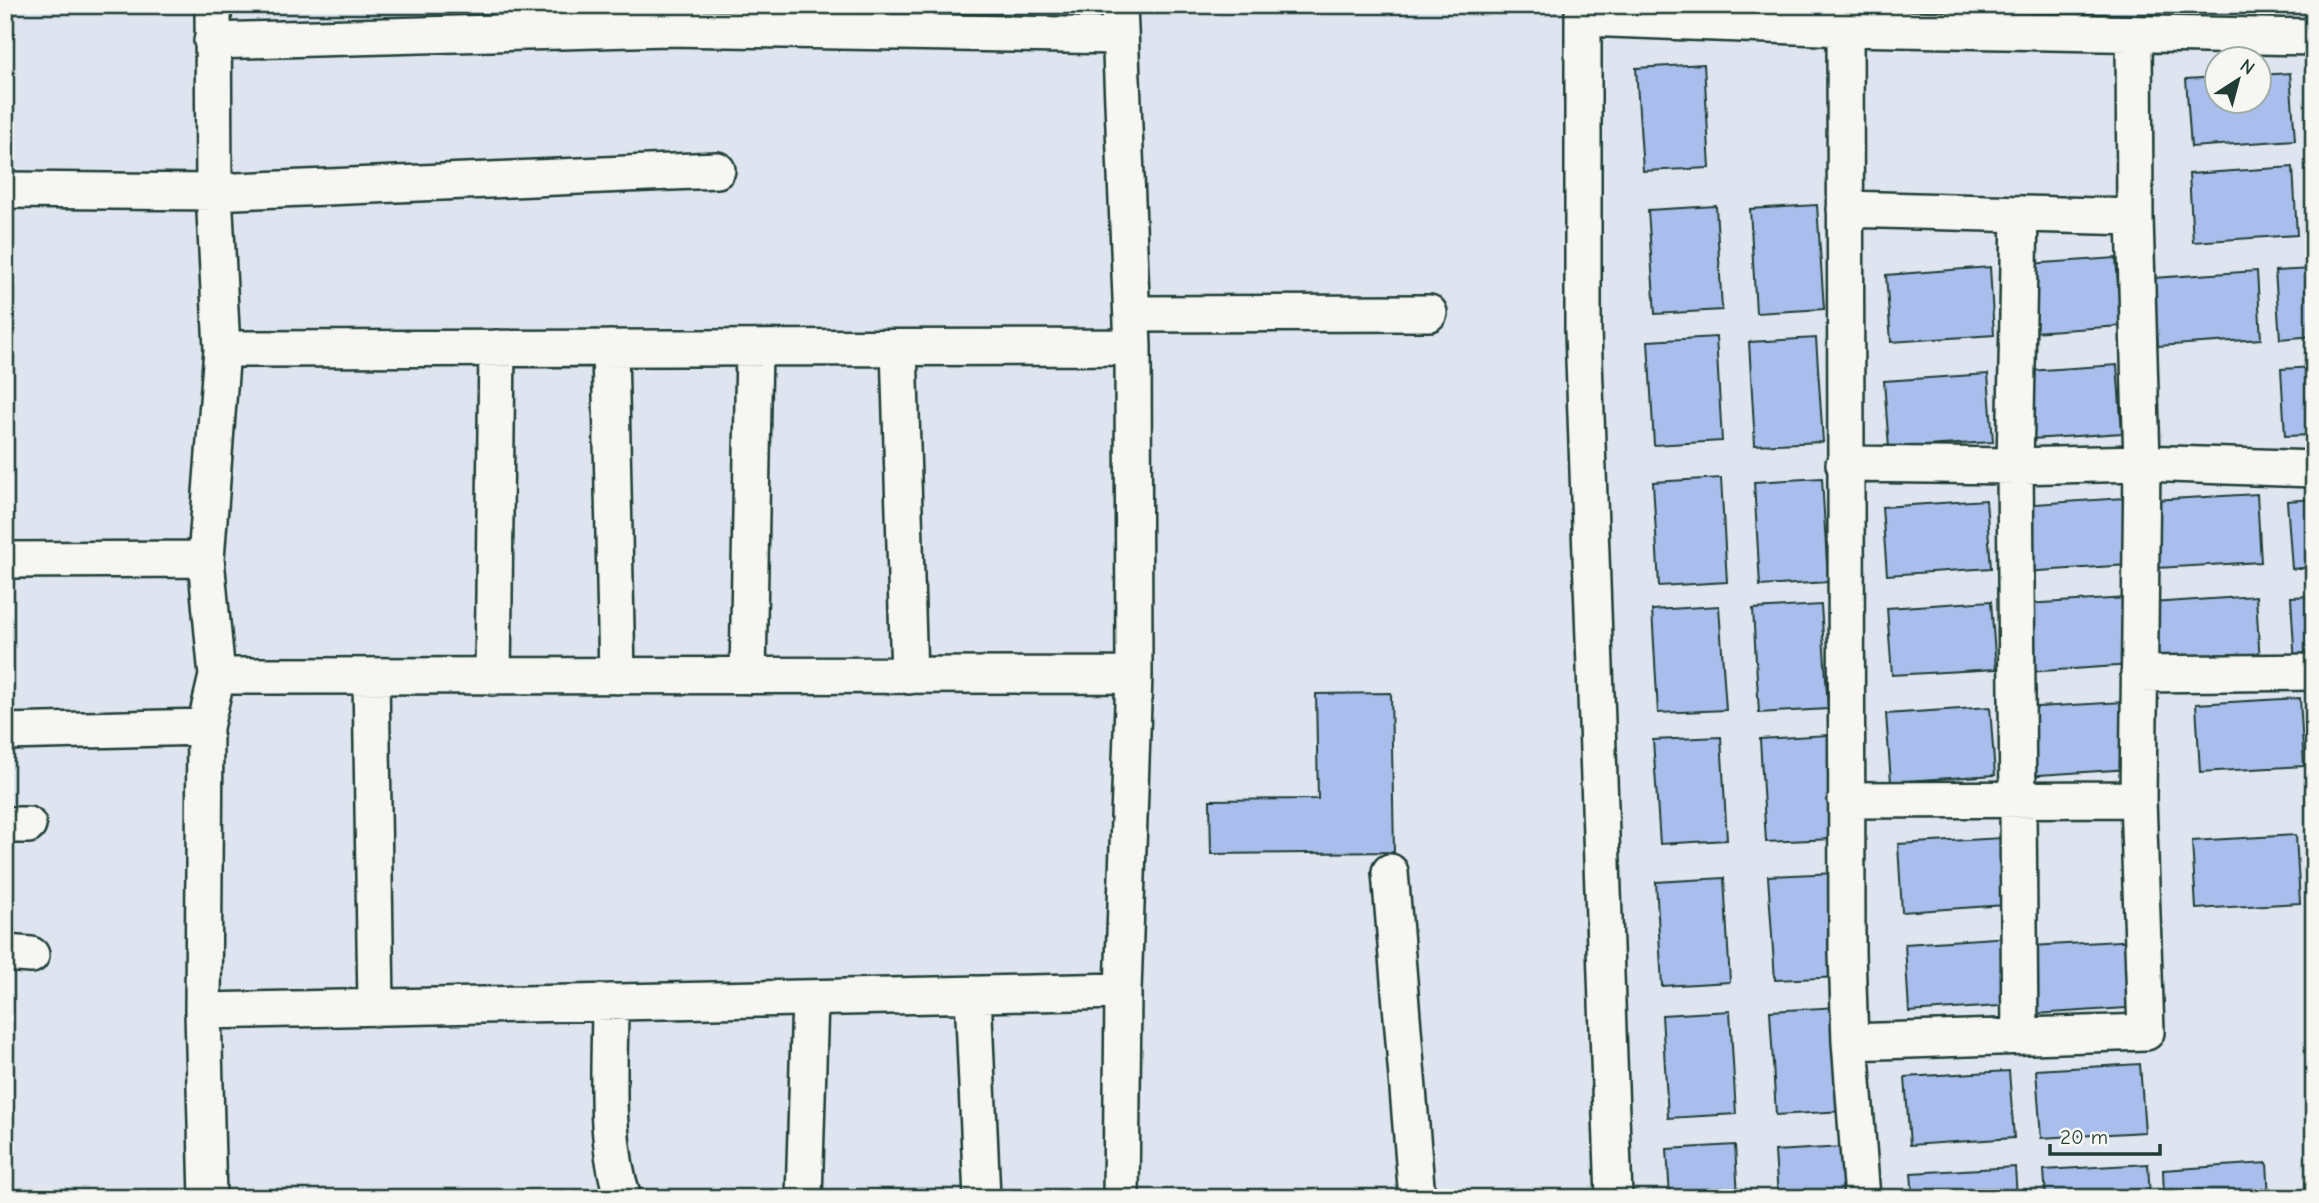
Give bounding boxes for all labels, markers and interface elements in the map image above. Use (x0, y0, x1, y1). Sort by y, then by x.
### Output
north arrow (2204, 46, 2274, 116)
text: N (2236, 55, 2259, 80)
scale bar (2050, 1112, 2160, 1156)
text: 20 m (2060, 1125, 2108, 1149)

